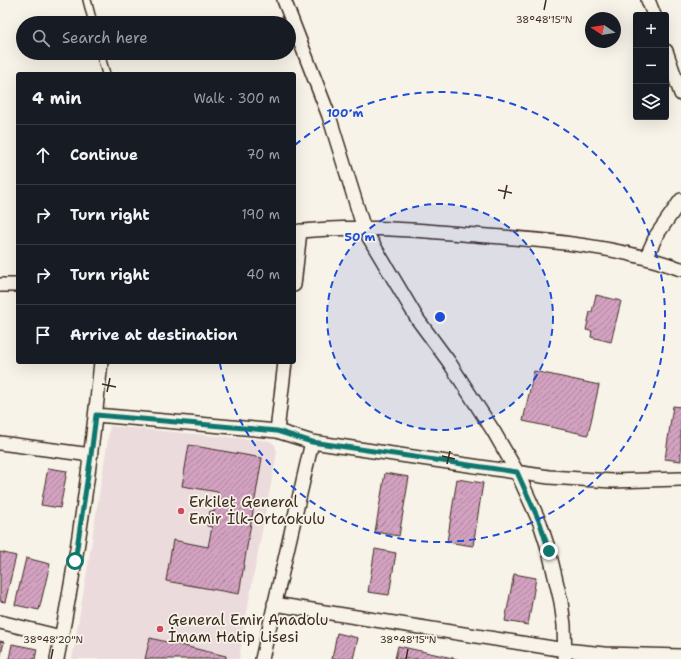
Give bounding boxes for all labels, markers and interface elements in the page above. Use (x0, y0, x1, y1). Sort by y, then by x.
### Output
north arrow (585, 12, 621, 48)
map controls (633, 12, 669, 120)
button: + (633, 12, 669, 48)
text: 38°48'15"N (516, 13, 572, 26)
search box (16, 16, 296, 60)
icon: search (30, 27, 52, 49)
text: Search here (62, 28, 148, 48)
button: − (633, 48, 669, 84)
button: layers (633, 84, 669, 120)
text: 4 min (32, 87, 82, 109)
text: Walk · 300 m (193, 90, 280, 107)
text: 100 m (327, 105, 364, 121)
icon: ahead (32, 144, 54, 166)
text: Continue (70, 145, 138, 165)
text: 70 m (246, 146, 280, 163)
icon: right (32, 204, 54, 226)
text: Turn right (70, 205, 150, 225)
text: 190 m (241, 206, 280, 223)
text: 50 m (345, 229, 376, 245)
icon: right (32, 264, 54, 286)
text: Turn right (70, 265, 150, 285)
text: 40 m (246, 266, 280, 283)
centre of rings (433, 310, 447, 324)
icon: arrive (32, 324, 54, 346)
text: Arrive at destination (70, 325, 238, 345)
place label: Erkilet General Emir İlk-Ortaokulu (189, 492, 325, 529)
marker: Erkilet General Emir İlk-Ortaokulu (176, 506, 186, 516)
route end (540, 542, 558, 560)
route start (66, 552, 84, 570)
place label: General Emir Anadolu İmam Hatip Lisesi (168, 610, 328, 647)
marker: General Emir Anadolu İmam Hatip Lisesi (155, 624, 165, 634)
text: 38°48'20"N (23, 633, 83, 646)
text: 38°48'15"N (380, 633, 436, 646)

